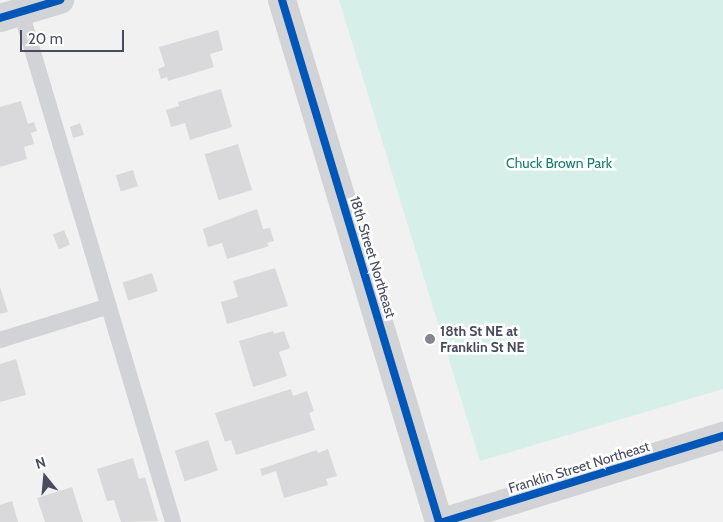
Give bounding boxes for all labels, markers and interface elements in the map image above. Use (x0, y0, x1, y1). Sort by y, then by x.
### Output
scale bar (22, 20, 126, 52)
text: 20 m (28, 30, 63, 48)
park label: Chuck Brown Park (506, 155, 612, 171)
street label: 18th Street Northeast (347, 194, 399, 320)
place label: 18th St NE at Franklin St NE (440, 323, 525, 356)
marker: 18th St NE at Franklin St NE (424, 333, 436, 345)
street label: Franklin Street Northeast (506, 438, 652, 496)
north arrow (20, 452, 70, 502)
text: N (33, 453, 48, 473)

